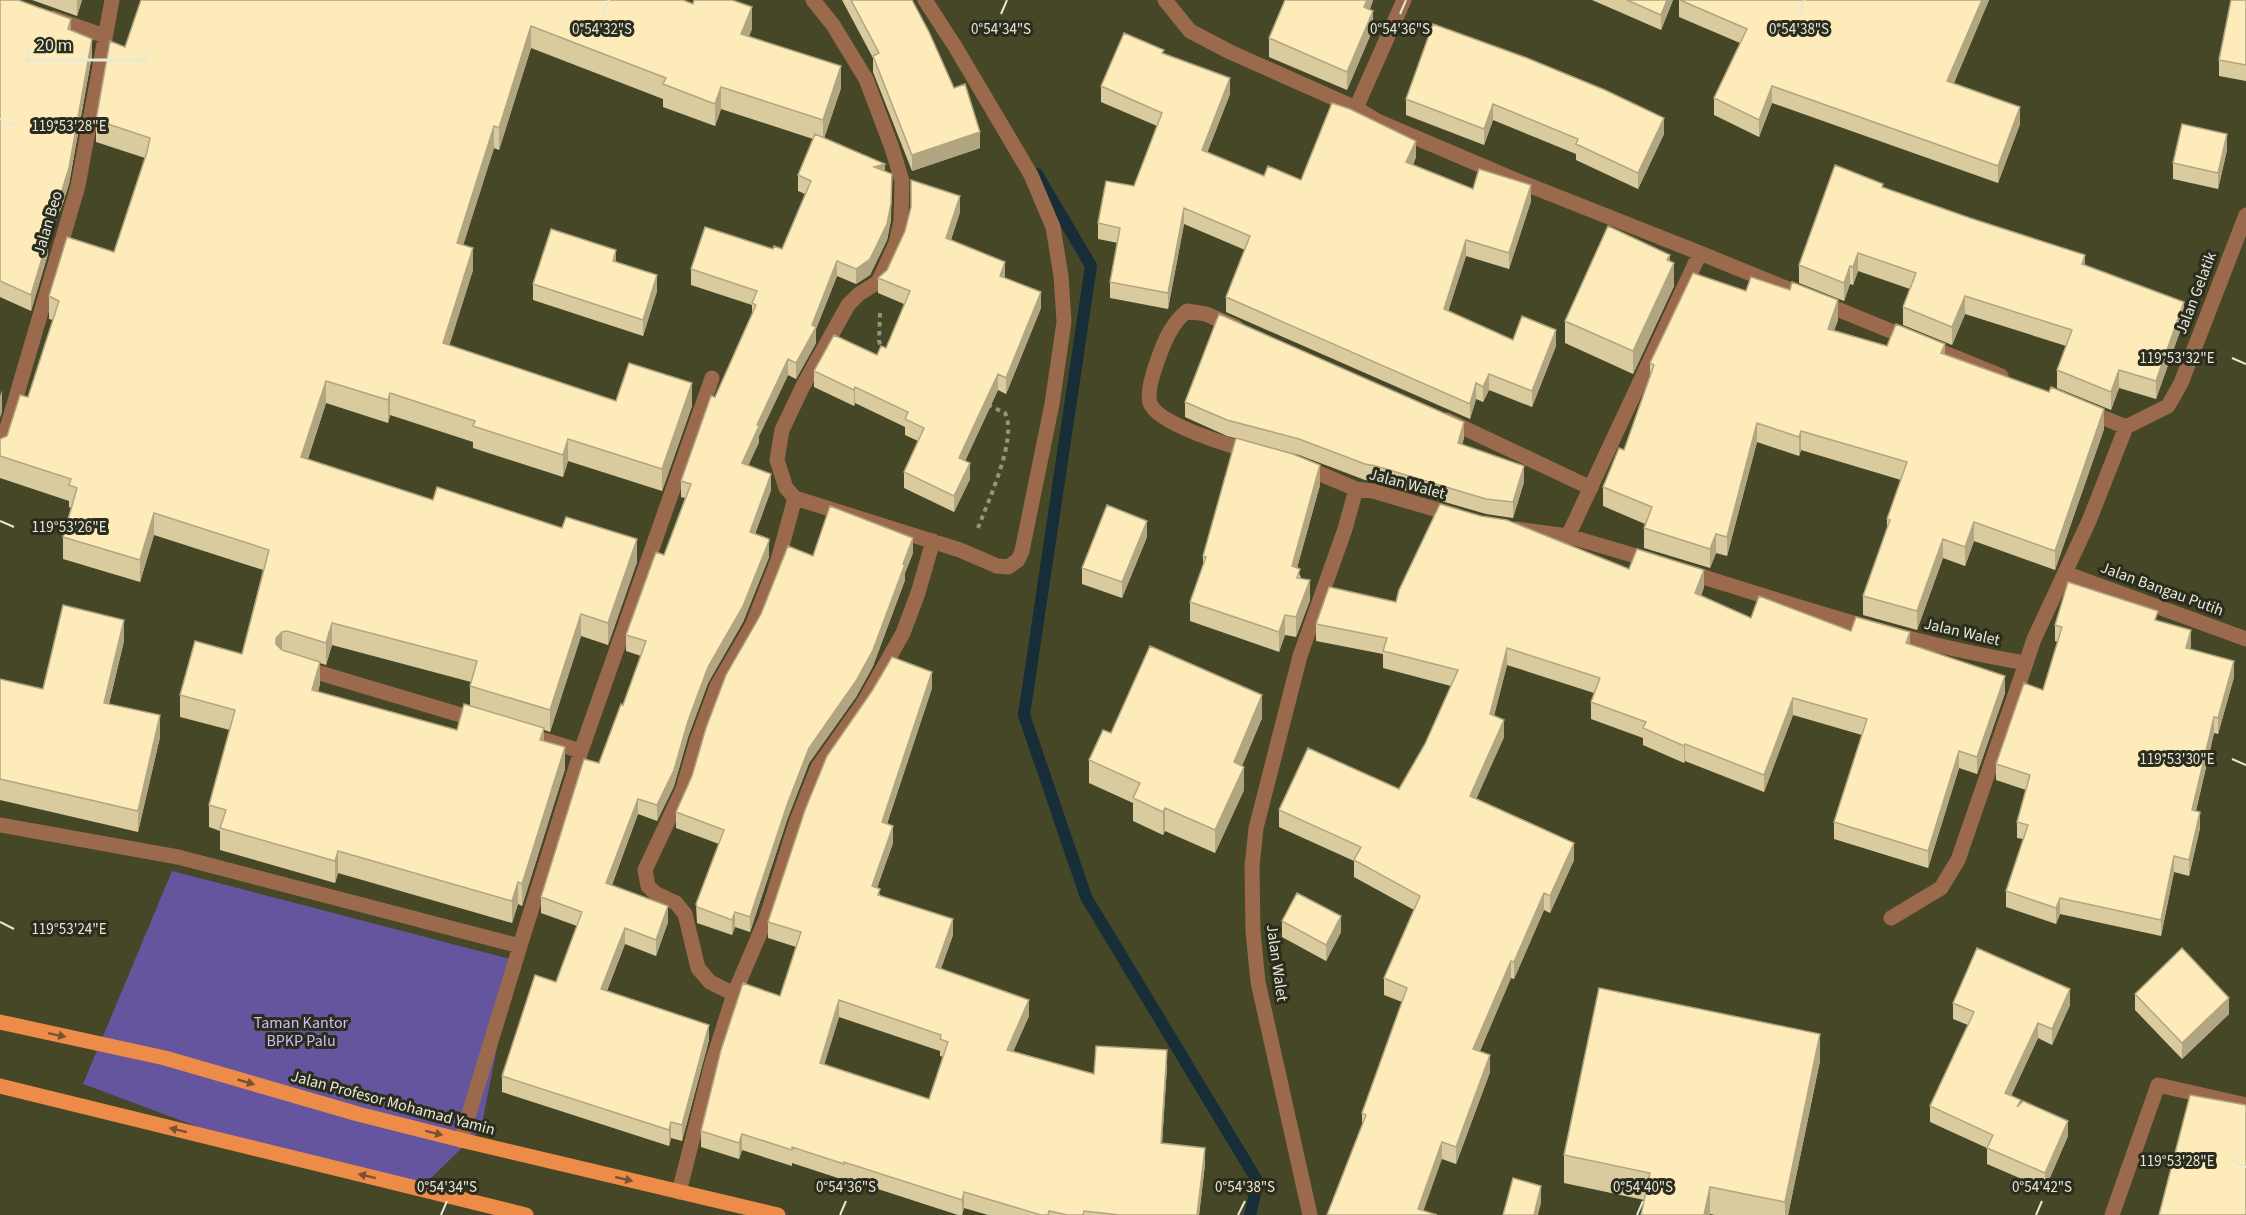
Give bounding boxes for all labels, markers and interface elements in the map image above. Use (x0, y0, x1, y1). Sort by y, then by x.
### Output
text: 0°54'32"S (572, 19, 632, 40)
text: 0°54'34"S (971, 19, 1031, 40)
text: 0°54'36"S (1370, 19, 1430, 40)
text: 0°54'38"S (1769, 19, 1829, 40)
scale bar (27, 24, 144, 62)
text: 20 m (36, 33, 72, 58)
text: 119°53'28"E (31, 116, 107, 137)
street label: Jalan Beo (28, 188, 68, 258)
street label: Jalan Gelatik (2170, 248, 2222, 337)
text: 119°53'32"E (2139, 348, 2215, 369)
street label: Jalan Walet (1367, 463, 1448, 505)
text: 119°53'26"E (31, 517, 107, 538)
street label: Jalan Bangau Putih (2097, 556, 2227, 622)
street label: Jalan Walet (1922, 613, 2003, 652)
text: 119°53'30"E (2139, 749, 2215, 770)
text: 119°53'24"E (31, 919, 107, 940)
street label: Jalan Walet (1261, 923, 1293, 1003)
park label: Taman Kantor BPKP Palu (254, 1012, 349, 1052)
one-way arrow (48, 1031, 67, 1040)
street label: Jalan Profesor Mohamad Yamin (288, 1065, 498, 1141)
one-way arrow (237, 1078, 255, 1087)
one-way arrow (168, 1124, 187, 1134)
one-way arrow (425, 1129, 444, 1139)
text: 119°53'28"E (2139, 1151, 2215, 1172)
one-way arrow (358, 1170, 376, 1180)
one-way arrow (615, 1174, 633, 1184)
text: 0°54'34"S (417, 1177, 477, 1198)
text: 0°54'36"S (816, 1177, 876, 1198)
text: 0°54'38"S (1215, 1177, 1275, 1198)
text: 0°54'40"S (1613, 1177, 1673, 1198)
text: 0°54'42"S (2012, 1177, 2072, 1198)

